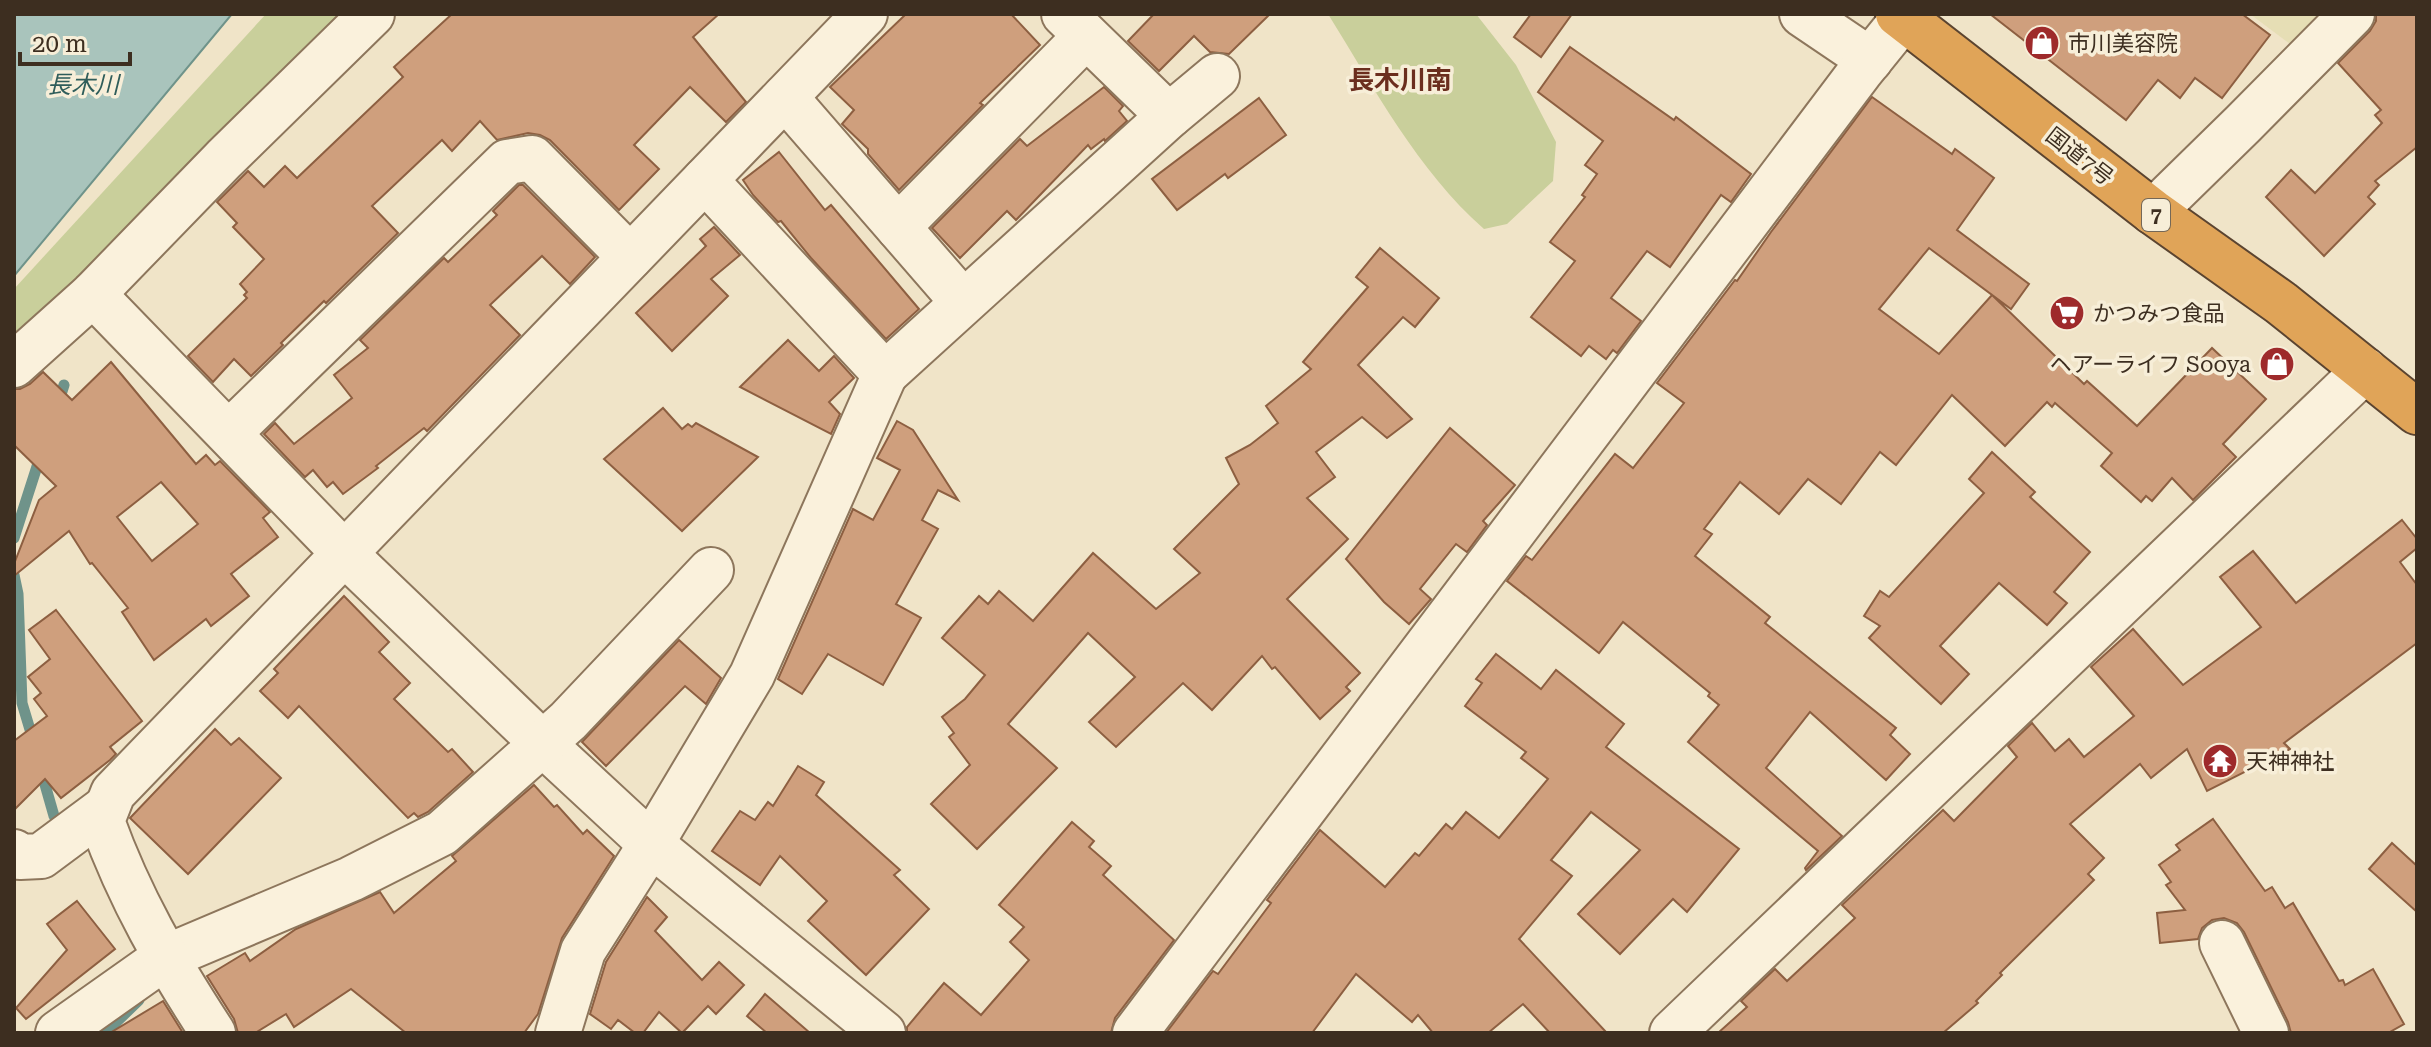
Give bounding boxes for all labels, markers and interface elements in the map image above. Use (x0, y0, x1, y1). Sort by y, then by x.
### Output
scale bar (20, 16, 130, 66)
shop icon: 市川美容院 (2023, 24, 2061, 62)
text: 20 m (32, 30, 87, 58)
place label: 市川美容院 (2068, 31, 2178, 56)
district label: 長木川南 (1348, 65, 1452, 95)
water label: 長木川 (47, 71, 122, 99)
street label: 国道7号 (2041, 122, 2118, 190)
road number: 7 (2142, 199, 2170, 231)
supermarket icon: かつみつ食品 (2048, 294, 2086, 332)
place label: かつみつ食品 (2093, 301, 2225, 326)
shop icon: ヘアーライフ Sooya (2258, 345, 2296, 383)
place label: ヘアーライフ Sooya (2050, 352, 2251, 377)
temple icon: 天神神社 (2201, 742, 2239, 780)
place label: 天神神社 (2246, 749, 2334, 774)

